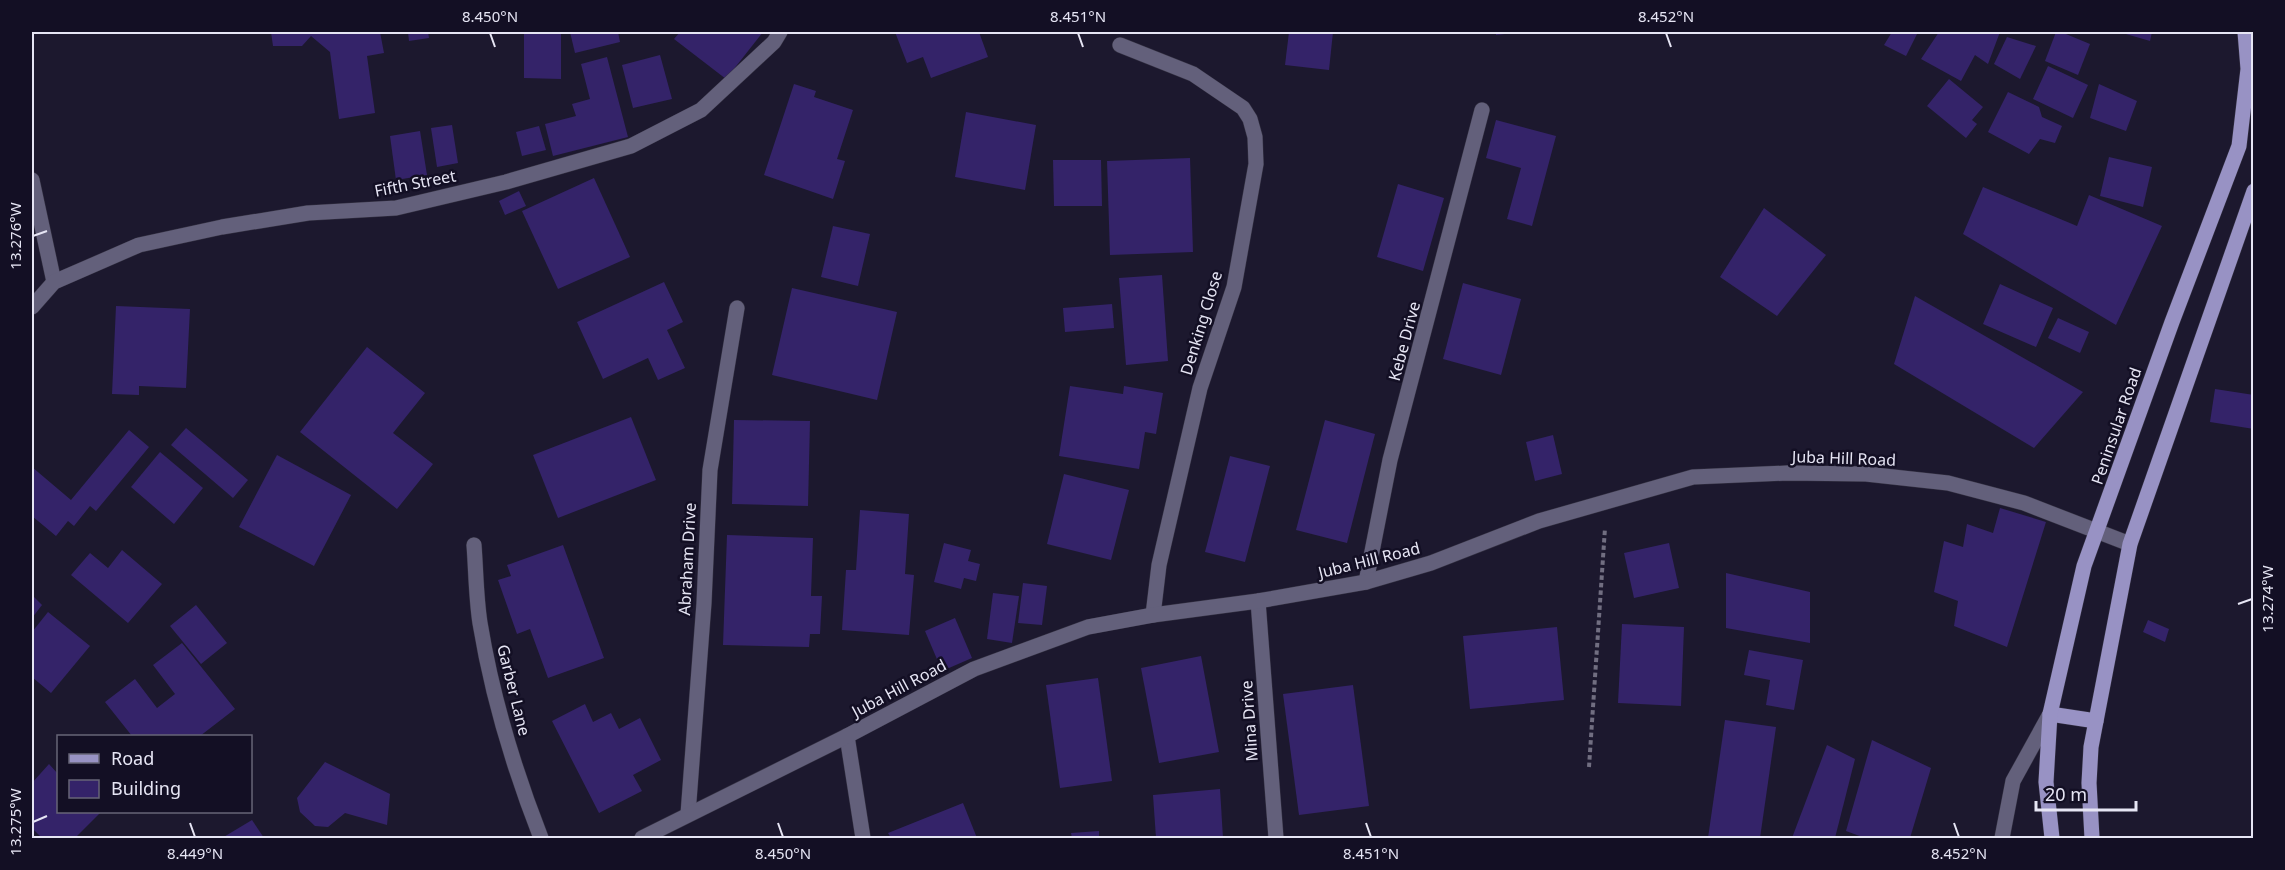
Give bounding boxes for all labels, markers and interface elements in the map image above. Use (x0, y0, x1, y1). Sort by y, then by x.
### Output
text: 8.450°N (462, 6, 518, 26)
text: 8.451°N (1050, 6, 1106, 26)
text: 8.452°N (1638, 6, 1694, 26)
street label: Fifth Street (372, 164, 458, 202)
text: 13.276°W (5, 202, 25, 270)
street label: Denking Close (1175, 268, 1227, 378)
street label: Kebe Drive (1383, 299, 1425, 383)
street label: Peninsular Road (2086, 365, 2146, 487)
street label: Juba Hill Road (1790, 445, 1896, 471)
street label: Abraham Drive (673, 502, 701, 616)
street label: Juba Hill Road (1314, 537, 1422, 584)
text: 13.274°W (2257, 565, 2277, 633)
street label: Garber Lane (492, 642, 536, 738)
street label: Juba Hill Road (846, 654, 950, 723)
street label: Mina Drive (1235, 680, 1263, 762)
legend (57, 735, 252, 813)
text: Road (111, 746, 154, 770)
scale bar (2036, 774, 2136, 812)
text: Building (111, 776, 181, 800)
text: 20 m (2045, 782, 2087, 806)
text: 13.275°W (5, 788, 25, 856)
text: 8.449°N (167, 843, 223, 863)
text: 8.450°N (755, 843, 811, 863)
text: 8.451°N (1343, 843, 1399, 863)
text: 8.452°N (1931, 843, 1987, 863)

